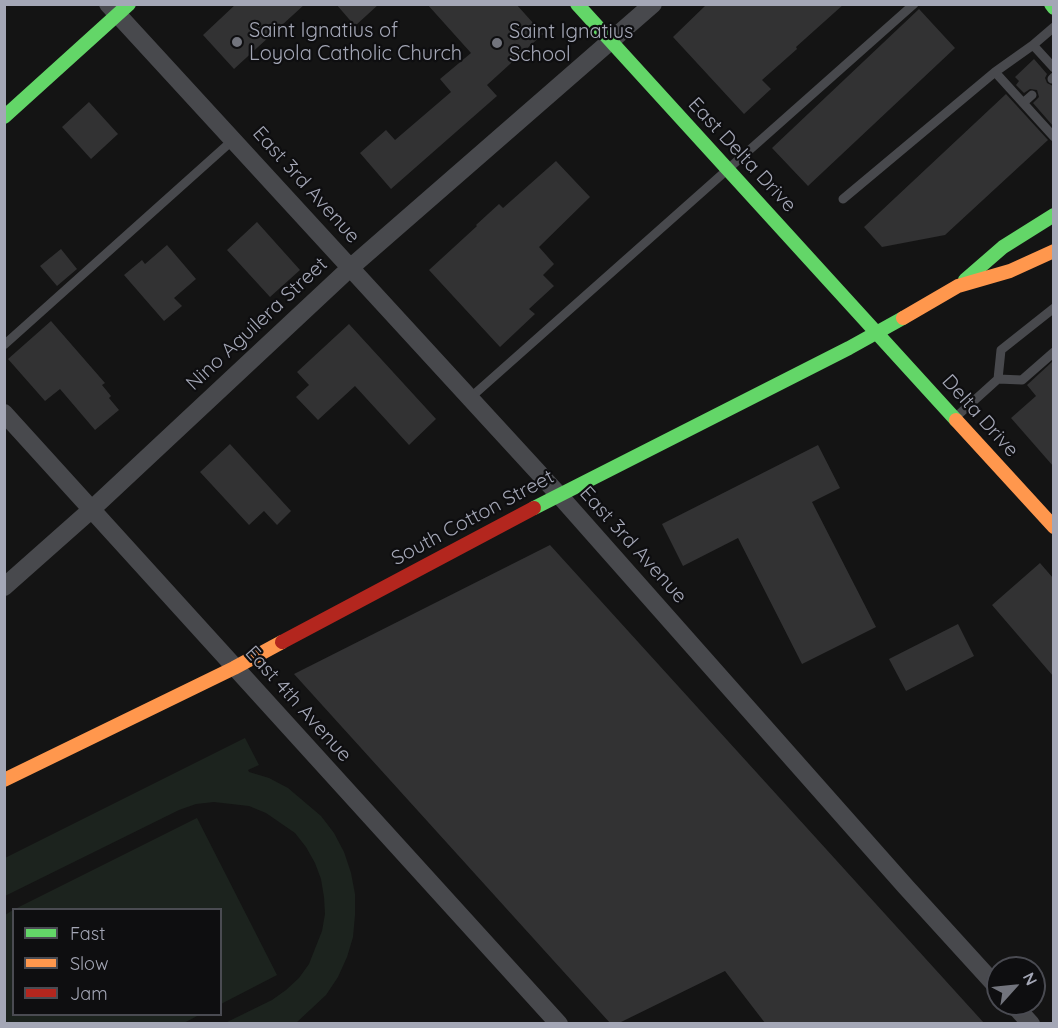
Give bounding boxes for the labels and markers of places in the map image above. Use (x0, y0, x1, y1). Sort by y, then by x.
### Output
place label: Saint Ignatius of Loyola Catholic Church (249, 19, 462, 66)
place label: Saint Ignatius School (509, 20, 633, 67)
marker: Saint Ignatius of Loyola Catholic Church (230, 35, 244, 49)
marker: Saint Ignatius School (490, 36, 504, 50)

